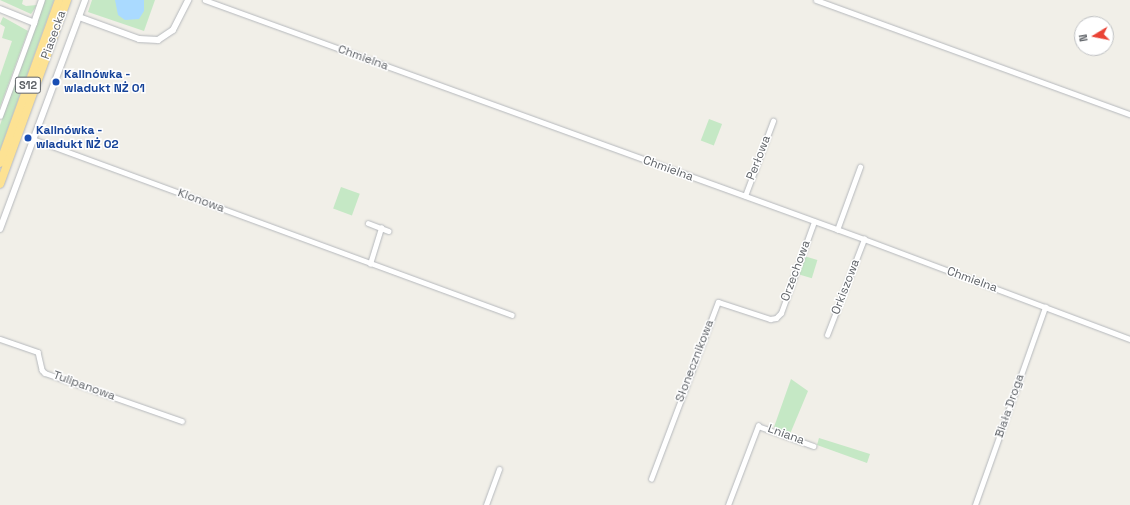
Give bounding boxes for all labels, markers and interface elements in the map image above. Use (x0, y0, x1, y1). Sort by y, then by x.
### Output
street label: Piasecka (39, 9, 69, 61)
north arrow (1074, 16, 1114, 56)
text: N (1076, 33, 1091, 43)
street label: Chmielna (336, 42, 390, 74)
place label: Kalinówka - wiadukt NŻ 01 (64, 68, 145, 96)
road number: S12 (14, 76, 42, 94)
marker: Kalinówka - wiadukt NŻ 01 (51, 77, 61, 87)
place label: Kalinówka - wiadukt NŻ 02 (36, 124, 119, 152)
marker: Kalinówka - wiadukt NŻ 02 (23, 133, 33, 143)
street label: Perłowa (744, 134, 774, 182)
street label: Chmielna (641, 153, 695, 185)
street label: Klonowa (176, 186, 226, 216)
street label: Orzechowa (778, 239, 814, 303)
street label: Orkiszowa (829, 257, 863, 317)
street label: Chmielna (945, 264, 999, 296)
street label: Słonecznikowa (673, 318, 717, 404)
street label: Tulipanowa (51, 368, 117, 404)
street label: Biała Droga (992, 372, 1028, 440)
street label: Lniana (766, 422, 806, 448)

